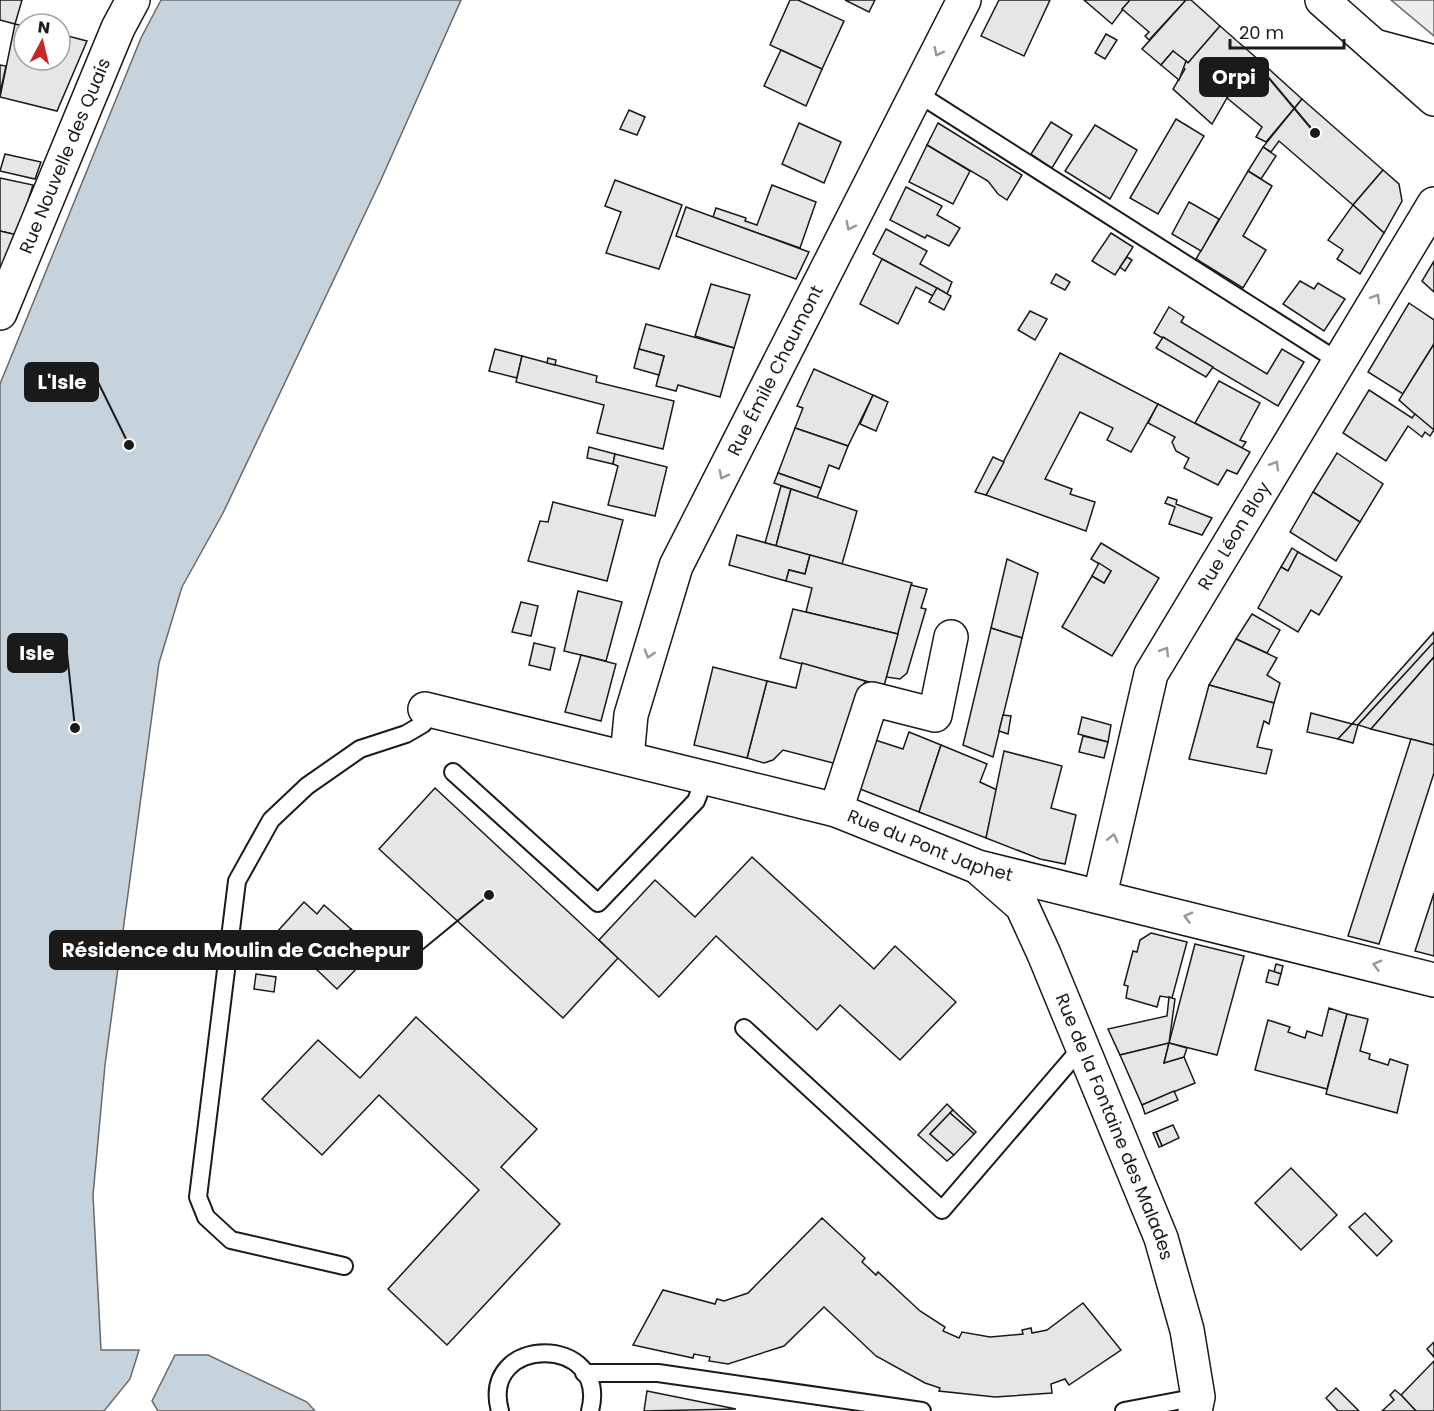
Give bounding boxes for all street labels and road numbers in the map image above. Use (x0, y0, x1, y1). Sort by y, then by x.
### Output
street label: Rue Nouvelle des Quais (13, 54, 116, 257)
street label: Rue Émile Chaumont (721, 281, 829, 460)
street label: Rue Léon Bloy (1191, 477, 1276, 595)
street label: Rue du Pont Japhet (844, 803, 1015, 887)
street label: Rue de la Fontaine des Malades (1050, 990, 1180, 1263)

